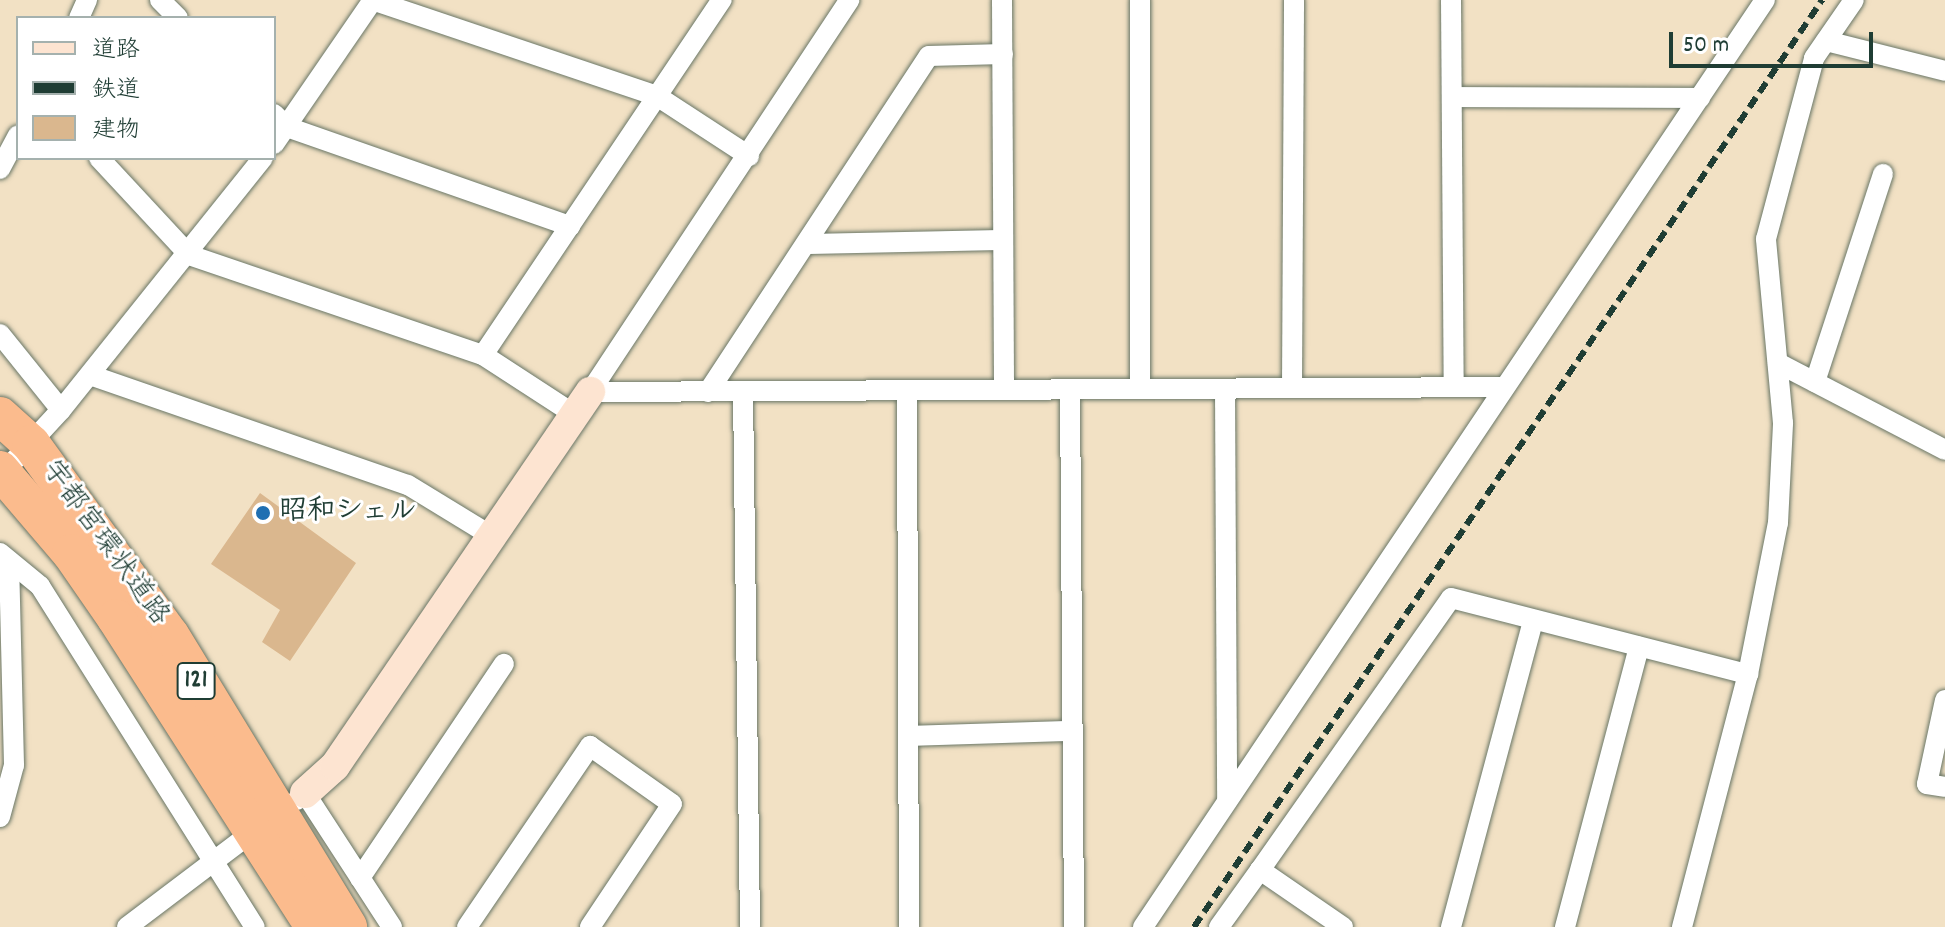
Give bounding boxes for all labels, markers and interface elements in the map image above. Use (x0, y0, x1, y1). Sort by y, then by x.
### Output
legend (16, 16, 276, 160)
scale bar (1673, 16, 1877, 66)
text: 50 m (1683, 29, 1729, 63)
text: 道路 (92, 34, 140, 68)
text: 鉄道 (92, 74, 140, 108)
text: 建物 (92, 114, 140, 148)
street label: 宇都宮環状道路 (33, 455, 175, 633)
place label: 昭和シェル (279, 496, 419, 530)
marker: 昭和シェル (254, 504, 272, 522)
road number: 121 (176, 659, 216, 703)

